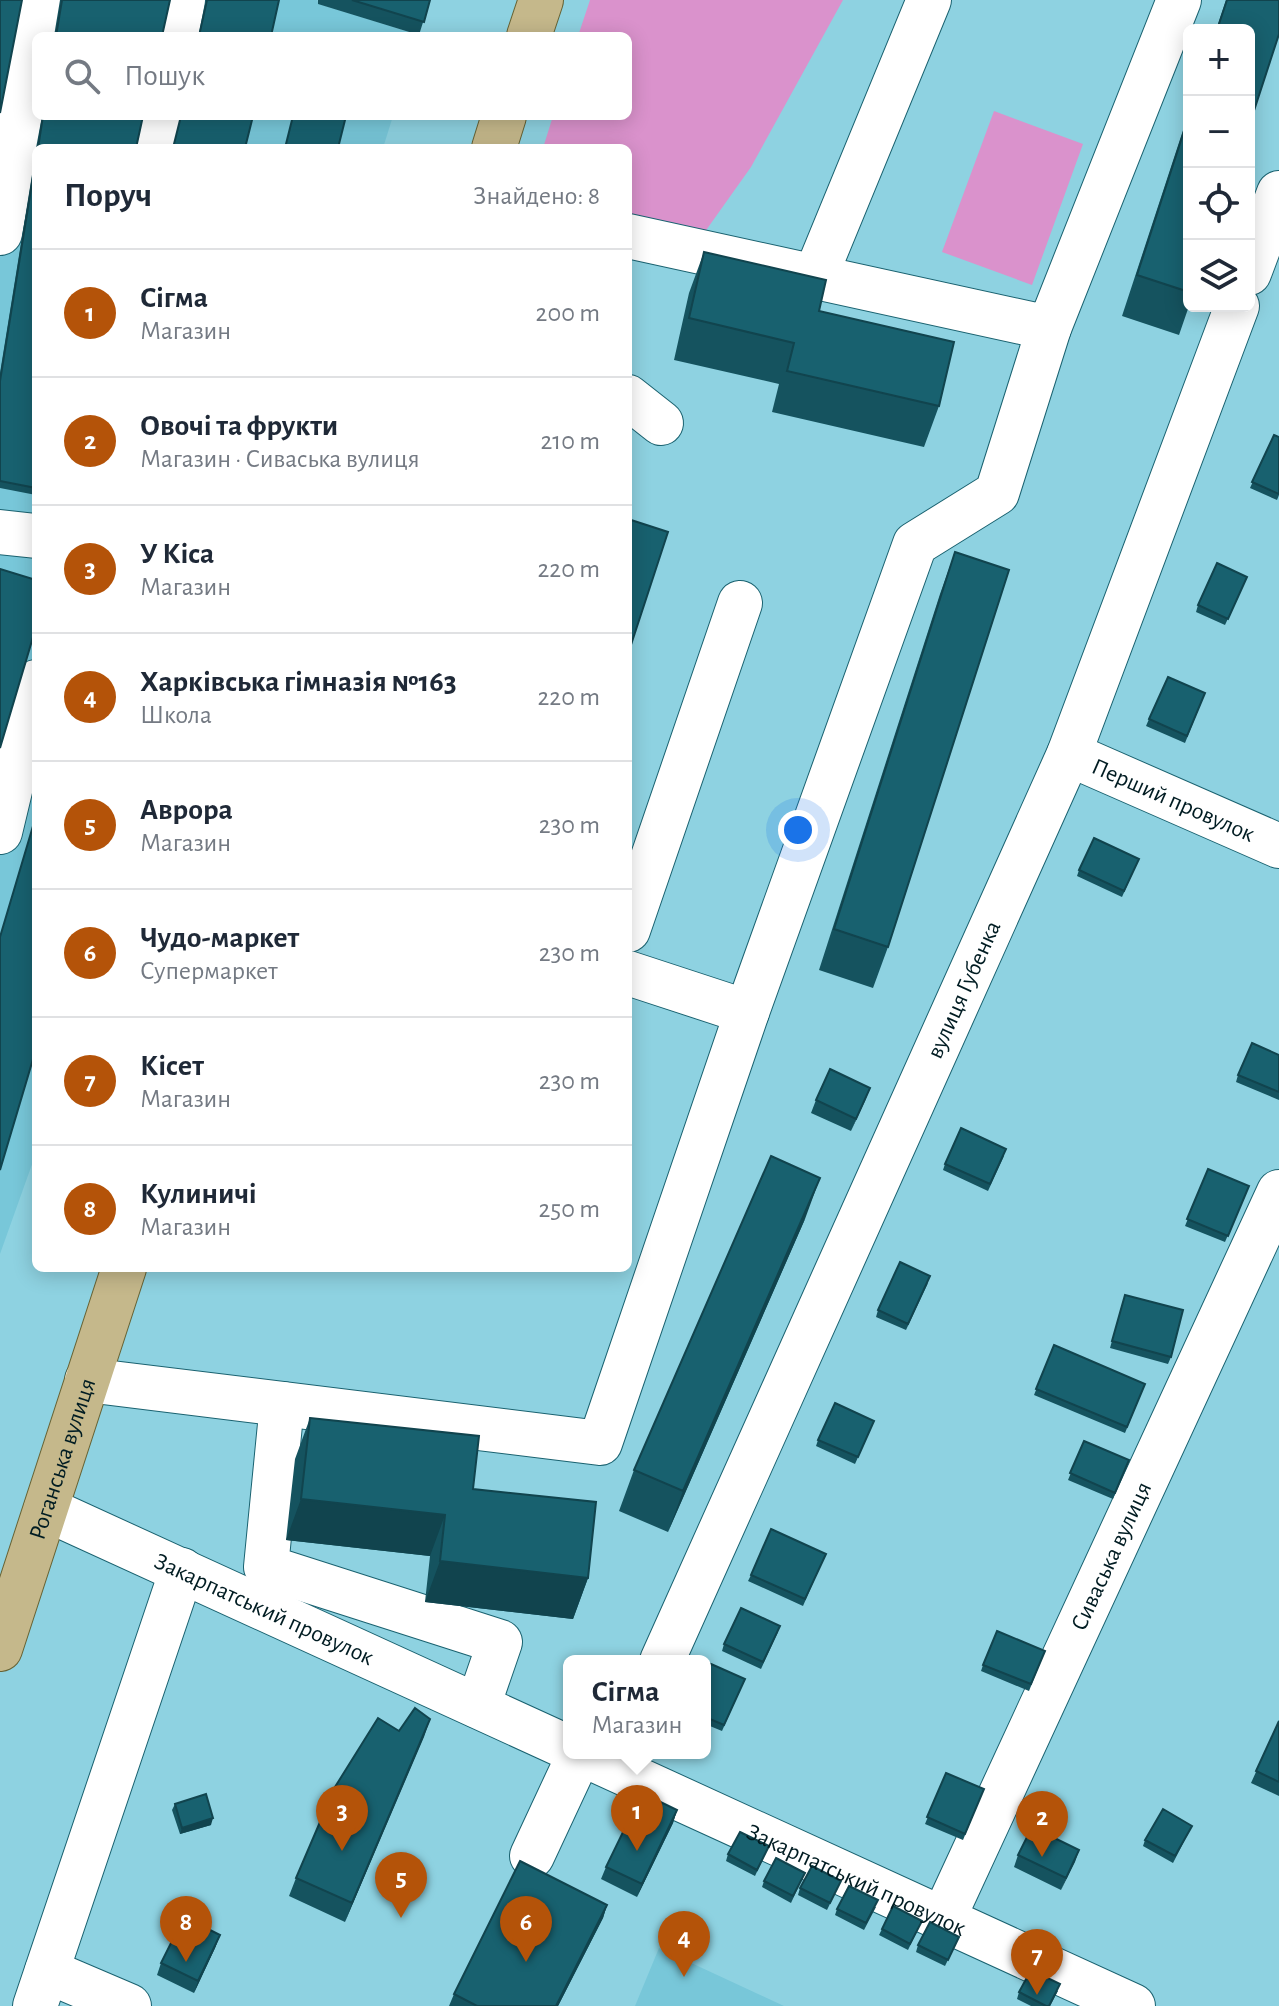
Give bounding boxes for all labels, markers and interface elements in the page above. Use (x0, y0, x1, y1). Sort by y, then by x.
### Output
map controls (1183, 24, 1255, 312)
button: + (1183, 24, 1255, 96)
search box (32, 32, 632, 120)
icon: search (60, 54, 104, 98)
text: Пошук (124, 61, 205, 91)
button: − (1183, 96, 1255, 168)
button: locate (1183, 168, 1255, 240)
text: Поруч (64, 179, 152, 213)
text: Знайдено: 8 (473, 183, 600, 209)
button: layers (1183, 240, 1255, 312)
text: Сігма (140, 283, 208, 313)
text: 1 (85, 300, 95, 326)
text: 200 m (536, 300, 600, 326)
text: Магазин (140, 318, 231, 344)
text: Овочі та фрукти (140, 411, 338, 441)
text: 2 (84, 428, 96, 454)
text: 210 m (540, 428, 600, 454)
text: Магазин · Сиваська вулиця (140, 446, 420, 472)
text: У Кіса (140, 539, 214, 569)
text: 3 (84, 556, 96, 582)
text: 220 m (538, 556, 600, 582)
text: Магазин (140, 574, 231, 600)
text: Харківська гімназія №163 (140, 667, 457, 697)
text: 4 (83, 684, 97, 710)
text: 220 m (538, 684, 600, 710)
text: Школа (140, 702, 212, 728)
street label: Перший провулок (1088, 755, 1258, 847)
text: Аврора (140, 795, 233, 825)
your location (778, 810, 818, 850)
text: 5 (84, 812, 96, 838)
text: 230 m (539, 812, 600, 838)
text: Магазин (140, 830, 231, 856)
street label: вулиця Губенка (923, 917, 1006, 1062)
text: Чудо-маркет (140, 923, 299, 953)
text: 6 (84, 940, 96, 966)
text: 230 m (539, 940, 600, 966)
text: Супермаркет (140, 958, 278, 984)
text: Кісет (140, 1051, 204, 1081)
text: 7 (84, 1068, 96, 1094)
text: 230 m (539, 1068, 600, 1094)
text: Магазин (140, 1086, 231, 1112)
text: Кулиничі (140, 1179, 257, 1209)
text: 8 (84, 1196, 96, 1222)
text: 250 m (538, 1196, 600, 1222)
text: Магазин (140, 1214, 231, 1240)
street label: Роганська вулиця (25, 1375, 100, 1543)
street label: Сиваська вулиця (1067, 1478, 1156, 1634)
street label: Закарпатський провулок (150, 1549, 377, 1670)
popup (563, 1655, 711, 1759)
text: Сігма (591, 1677, 659, 1707)
text: Магазин (591, 1712, 683, 1738)
pin: 3 (316, 1785, 368, 1851)
pin: 1 (611, 1785, 663, 1851)
pin: 2 (1016, 1791, 1068, 1857)
street label: Закарпатський провулок (743, 1820, 969, 1941)
pin: 5 (375, 1852, 427, 1918)
pin: 8 (160, 1896, 212, 1962)
pin: 6 (500, 1896, 552, 1962)
pin: 4 (658, 1911, 710, 1977)
pin: 7 (1011, 1929, 1063, 1995)

